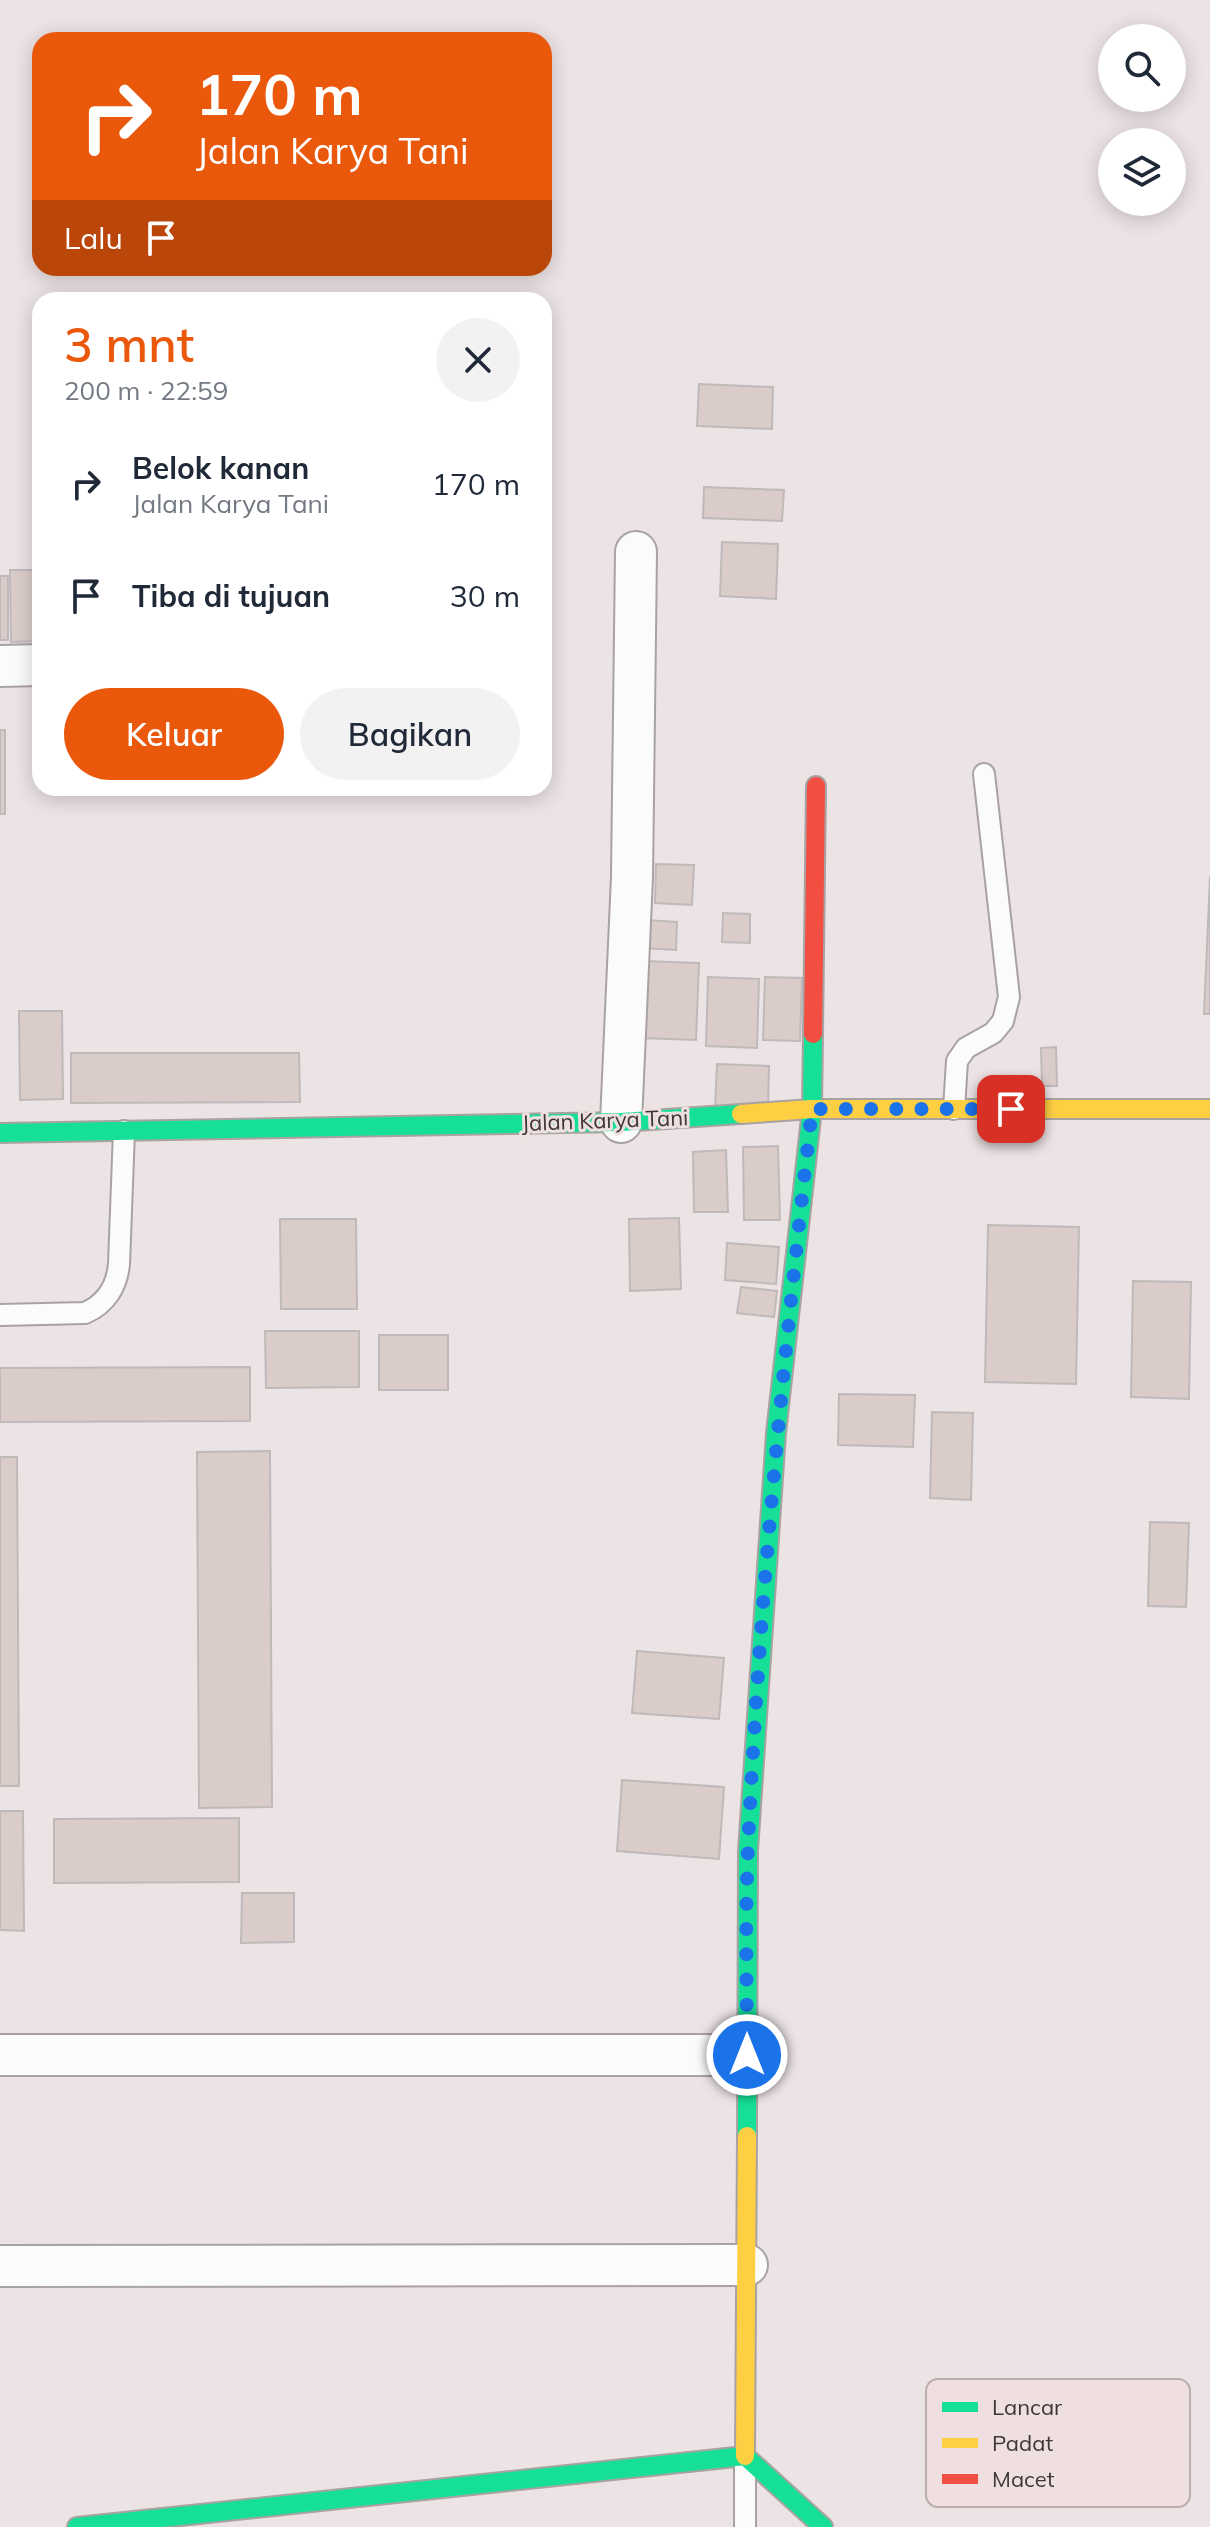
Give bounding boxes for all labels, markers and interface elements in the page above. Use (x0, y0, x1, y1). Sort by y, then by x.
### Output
map controls (1098, 24, 1186, 216)
button: search (1098, 24, 1186, 112)
text: 170 m (196, 59, 363, 129)
icon: right (64, 64, 168, 168)
text: Jalan Karya Tani (196, 128, 469, 173)
button: layers (1098, 128, 1186, 216)
icon: arrive (139, 216, 183, 260)
text: Lalu (64, 219, 123, 257)
text: 3 mnt (64, 314, 194, 374)
button: close (436, 318, 520, 402)
text: 200 m · 22:59 (64, 374, 228, 407)
text: Belok kanan (132, 449, 309, 487)
icon: right (64, 462, 108, 506)
text: 170 m (432, 465, 520, 503)
text: Jalan Karya Tani (132, 487, 329, 520)
icon: arrive (64, 574, 108, 618)
text: Tiba di tujuan (132, 577, 330, 615)
text: 30 m (450, 577, 520, 615)
button: Keluar (64, 688, 284, 780)
button: Bagikan (300, 688, 520, 780)
pin (977, 1075, 1045, 1143)
icon: arrive (989, 1087, 1033, 1131)
street label: Jalan Karya Tani (521, 1103, 689, 1137)
position arrow (705, 2013, 789, 2097)
legend (926, 2379, 1190, 2507)
text: Lancar (992, 2393, 1062, 2421)
text: Padat (992, 2429, 1053, 2457)
text: Macet (992, 2465, 1055, 2493)

